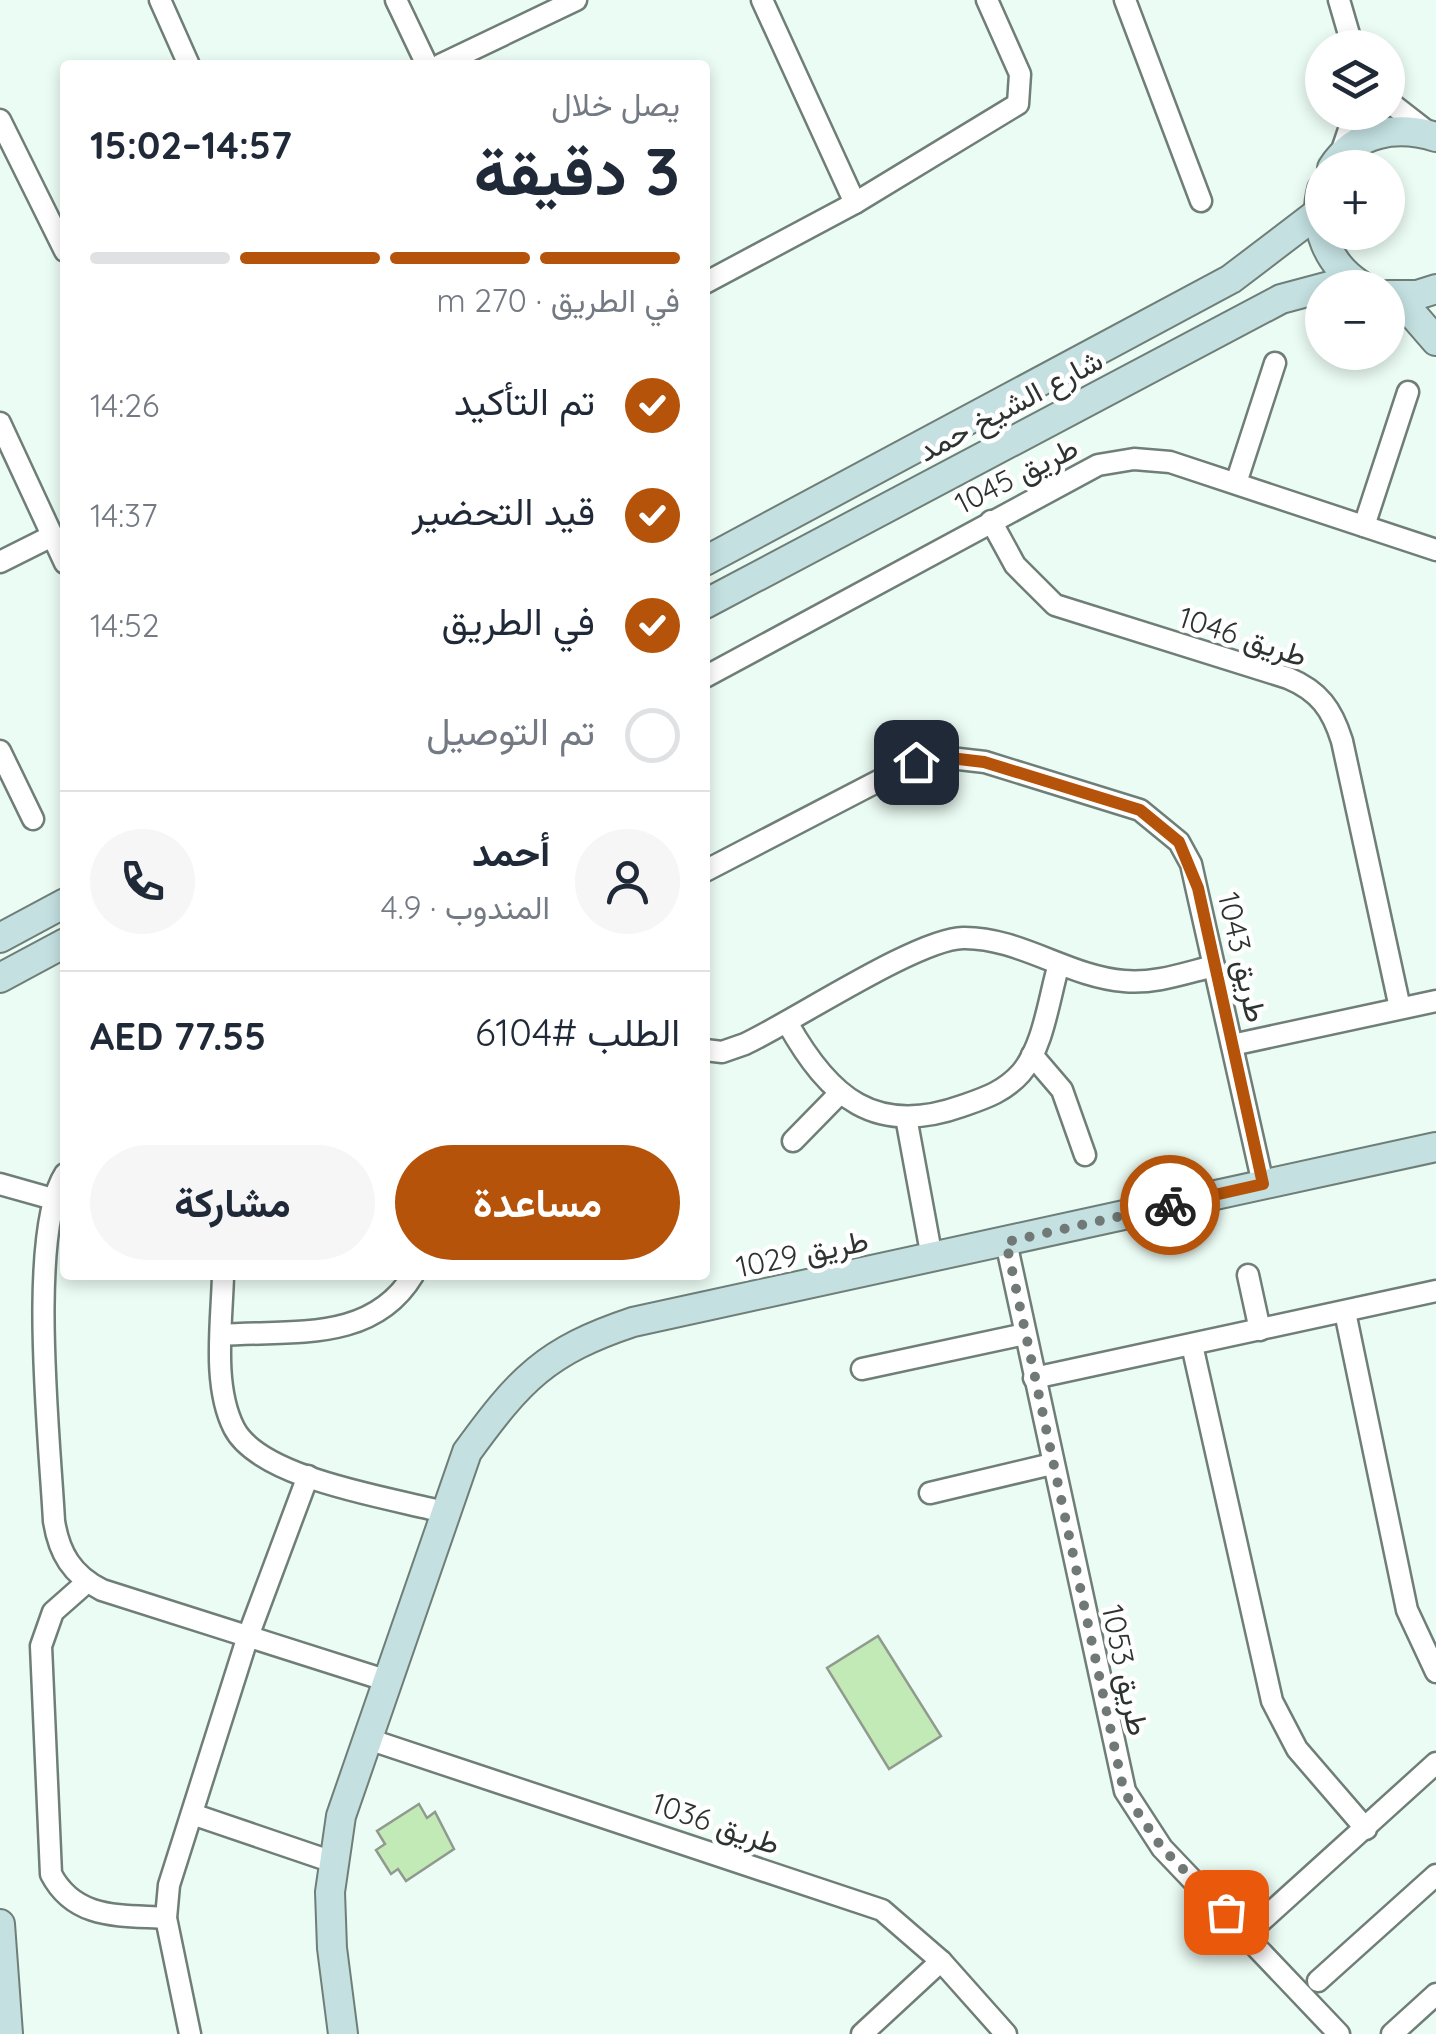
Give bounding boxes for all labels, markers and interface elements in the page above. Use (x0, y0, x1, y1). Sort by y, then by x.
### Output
map controls (1305, 30, 1405, 370)
button: layers (1305, 30, 1405, 130)
text: يصل خلال (551, 84, 680, 124)
text: 14:57–15:02 (90, 121, 292, 169)
text: 3 دقيقة (474, 130, 680, 211)
button: + (1305, 150, 1405, 250)
button: − (1305, 270, 1405, 370)
text: في الطريق · 270 m (436, 280, 680, 320)
street label: شارع الشيخ حمد (911, 340, 1110, 471)
text: تم التأكيد (454, 377, 595, 425)
icon: check (625, 378, 680, 433)
text: 14:26 (90, 385, 159, 425)
street label: طريق 1045 (948, 428, 1084, 522)
text: قيد التحضير (412, 487, 595, 535)
icon: check (625, 488, 680, 543)
text: 14:37 (90, 495, 157, 535)
text: في الطريق (441, 597, 595, 645)
street label: طريق 1046 (1174, 597, 1312, 675)
icon: check (625, 598, 680, 653)
text: 14:52 (90, 605, 159, 645)
text: تم التوصيل (426, 707, 595, 755)
pin (874, 720, 959, 805)
icon: home (889, 735, 944, 790)
text: أحمد (472, 828, 550, 876)
button: phone (90, 829, 195, 934)
button: person (575, 829, 680, 934)
text: المندوب · 4.9 (381, 887, 550, 927)
street label: طريق 1043 (1210, 888, 1276, 1026)
text: الطلب #6104 (475, 1008, 680, 1056)
text: AED 77.55 (90, 1012, 266, 1060)
button: مشاركة (90, 1145, 375, 1260)
button: مساعدة (395, 1145, 680, 1260)
courier (1120, 1155, 1220, 1255)
icon: bike (1143, 1178, 1198, 1233)
street label: طريق 1029 (732, 1220, 872, 1286)
street label: طريق 1053 (1094, 1601, 1158, 1739)
street label: طريق 1036 (647, 1783, 785, 1863)
pin (1184, 1870, 1269, 1955)
icon: bag (1199, 1885, 1254, 1940)

